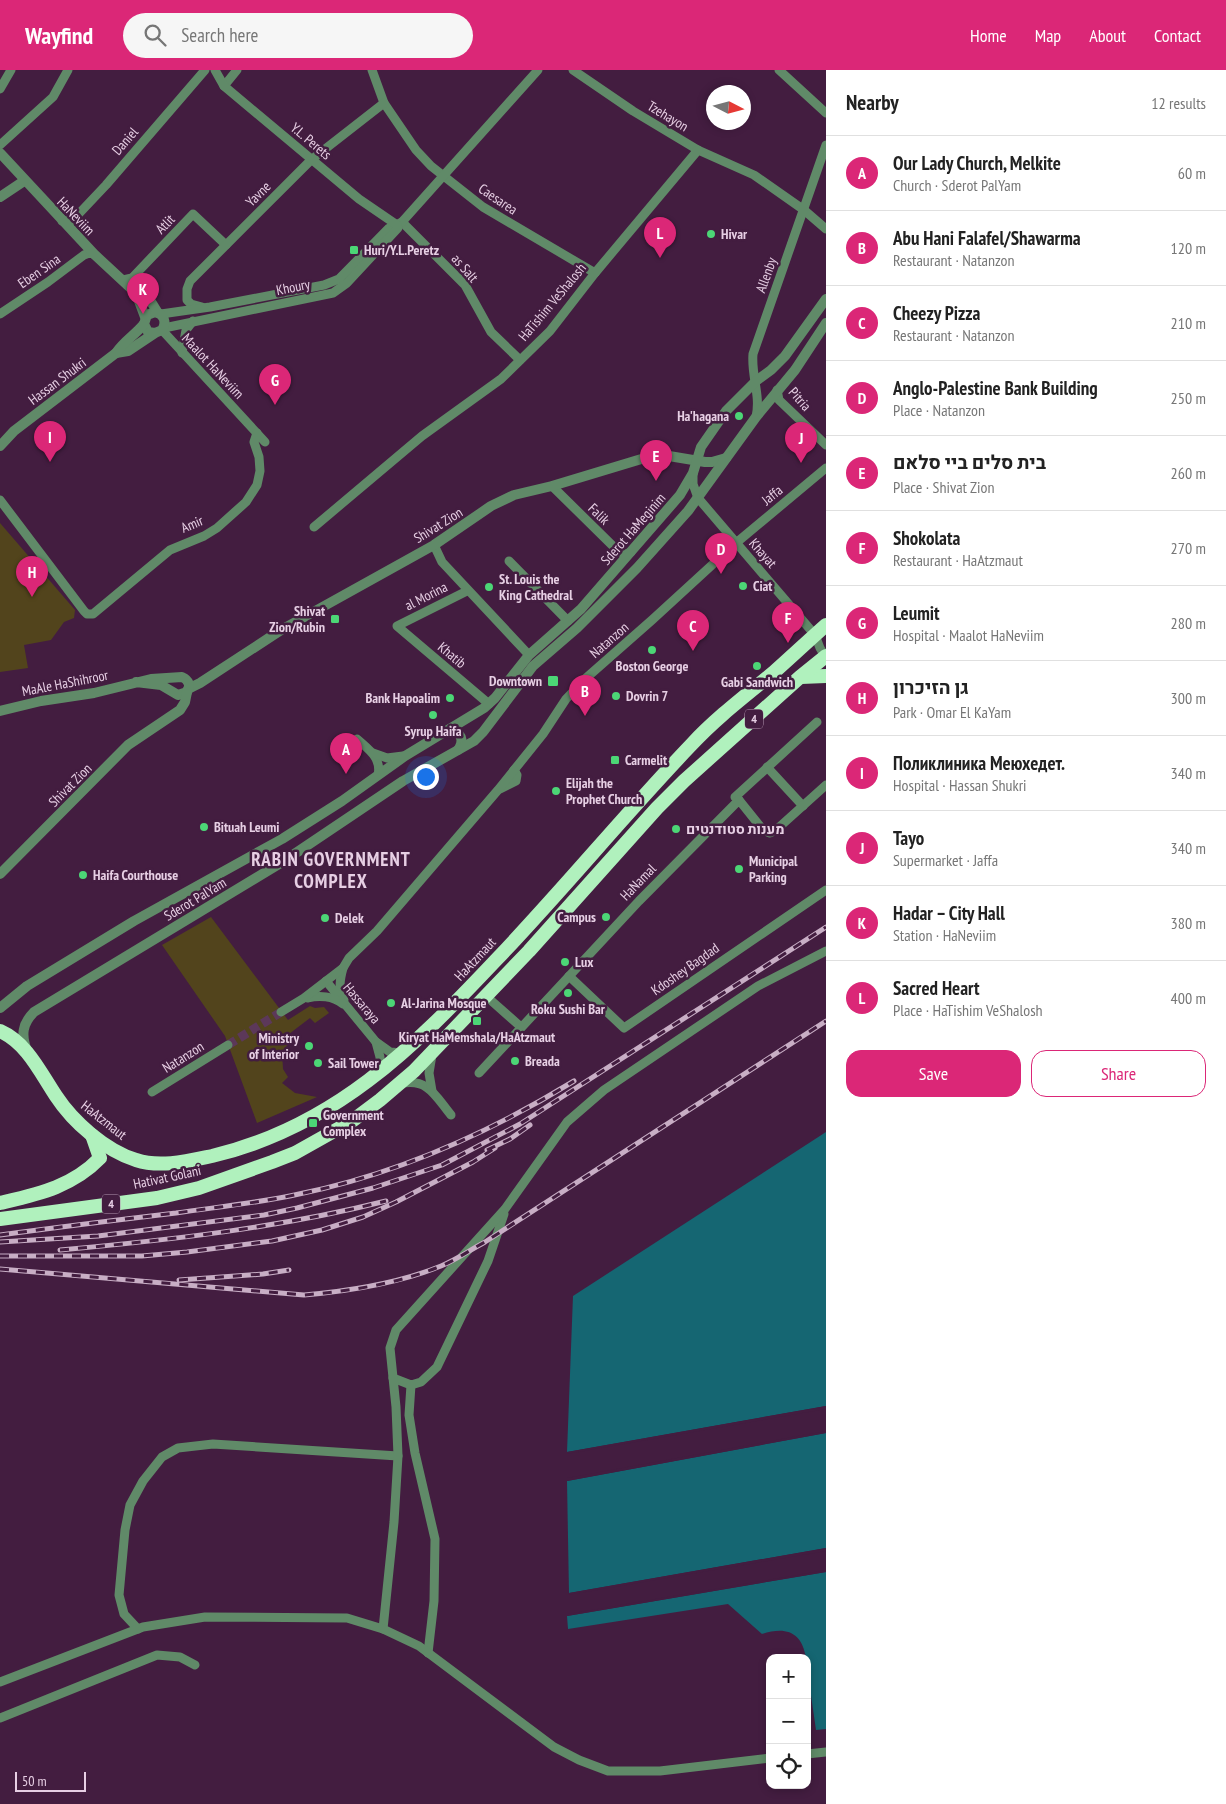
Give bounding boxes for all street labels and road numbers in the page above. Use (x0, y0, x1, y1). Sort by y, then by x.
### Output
street label: Tzehayon (644, 97, 692, 135)
street label: Y.L. Perets (287, 119, 335, 163)
street label: Daniel (108, 123, 143, 159)
street label: Yavne (242, 177, 275, 210)
street label: Caesarea (475, 179, 521, 219)
street label: HaNeviim (53, 193, 99, 239)
street label: Atlit (151, 210, 179, 238)
street label: Eben Sina (14, 250, 64, 292)
street label: as Salt (448, 250, 482, 286)
street label: Allenby (751, 254, 781, 295)
street label: HaTishim VeShalosh (514, 259, 590, 345)
street label: Khoury (274, 275, 312, 299)
street label: Maalot HaNeviim (178, 329, 248, 403)
street label: Hassan Shukri (24, 353, 90, 409)
street label: Pitria (785, 383, 815, 415)
street label: Jaffa (757, 481, 786, 509)
street label: Sderot HaMeginim (597, 489, 669, 569)
street label: Falik (584, 499, 614, 529)
street label: Shivat Zion (410, 503, 466, 547)
street label: Amir (178, 511, 206, 537)
street label: Khayat (745, 534, 781, 572)
street label: al Morina (402, 578, 450, 614)
street label: Natanzon (586, 618, 632, 662)
street label: Khatib (434, 638, 470, 672)
street label: MaAle HaShihroor (20, 666, 110, 700)
road number: 4 (745, 710, 763, 729)
street label: Shivat Zion (44, 759, 96, 811)
street label: HaNamal (616, 859, 660, 904)
street label: Sderot PalYam (161, 873, 229, 925)
street label: HaAtzmaut (450, 933, 500, 985)
street label: Kdoshey Bagdad (647, 939, 723, 999)
street label: Hassaraya (340, 979, 384, 1027)
street label: Natanzon (159, 1037, 207, 1077)
street label: HaAtzmaut (78, 1097, 131, 1144)
street label: Hativat Golani (131, 1161, 203, 1193)
road number: 4 (102, 1194, 120, 1214)

